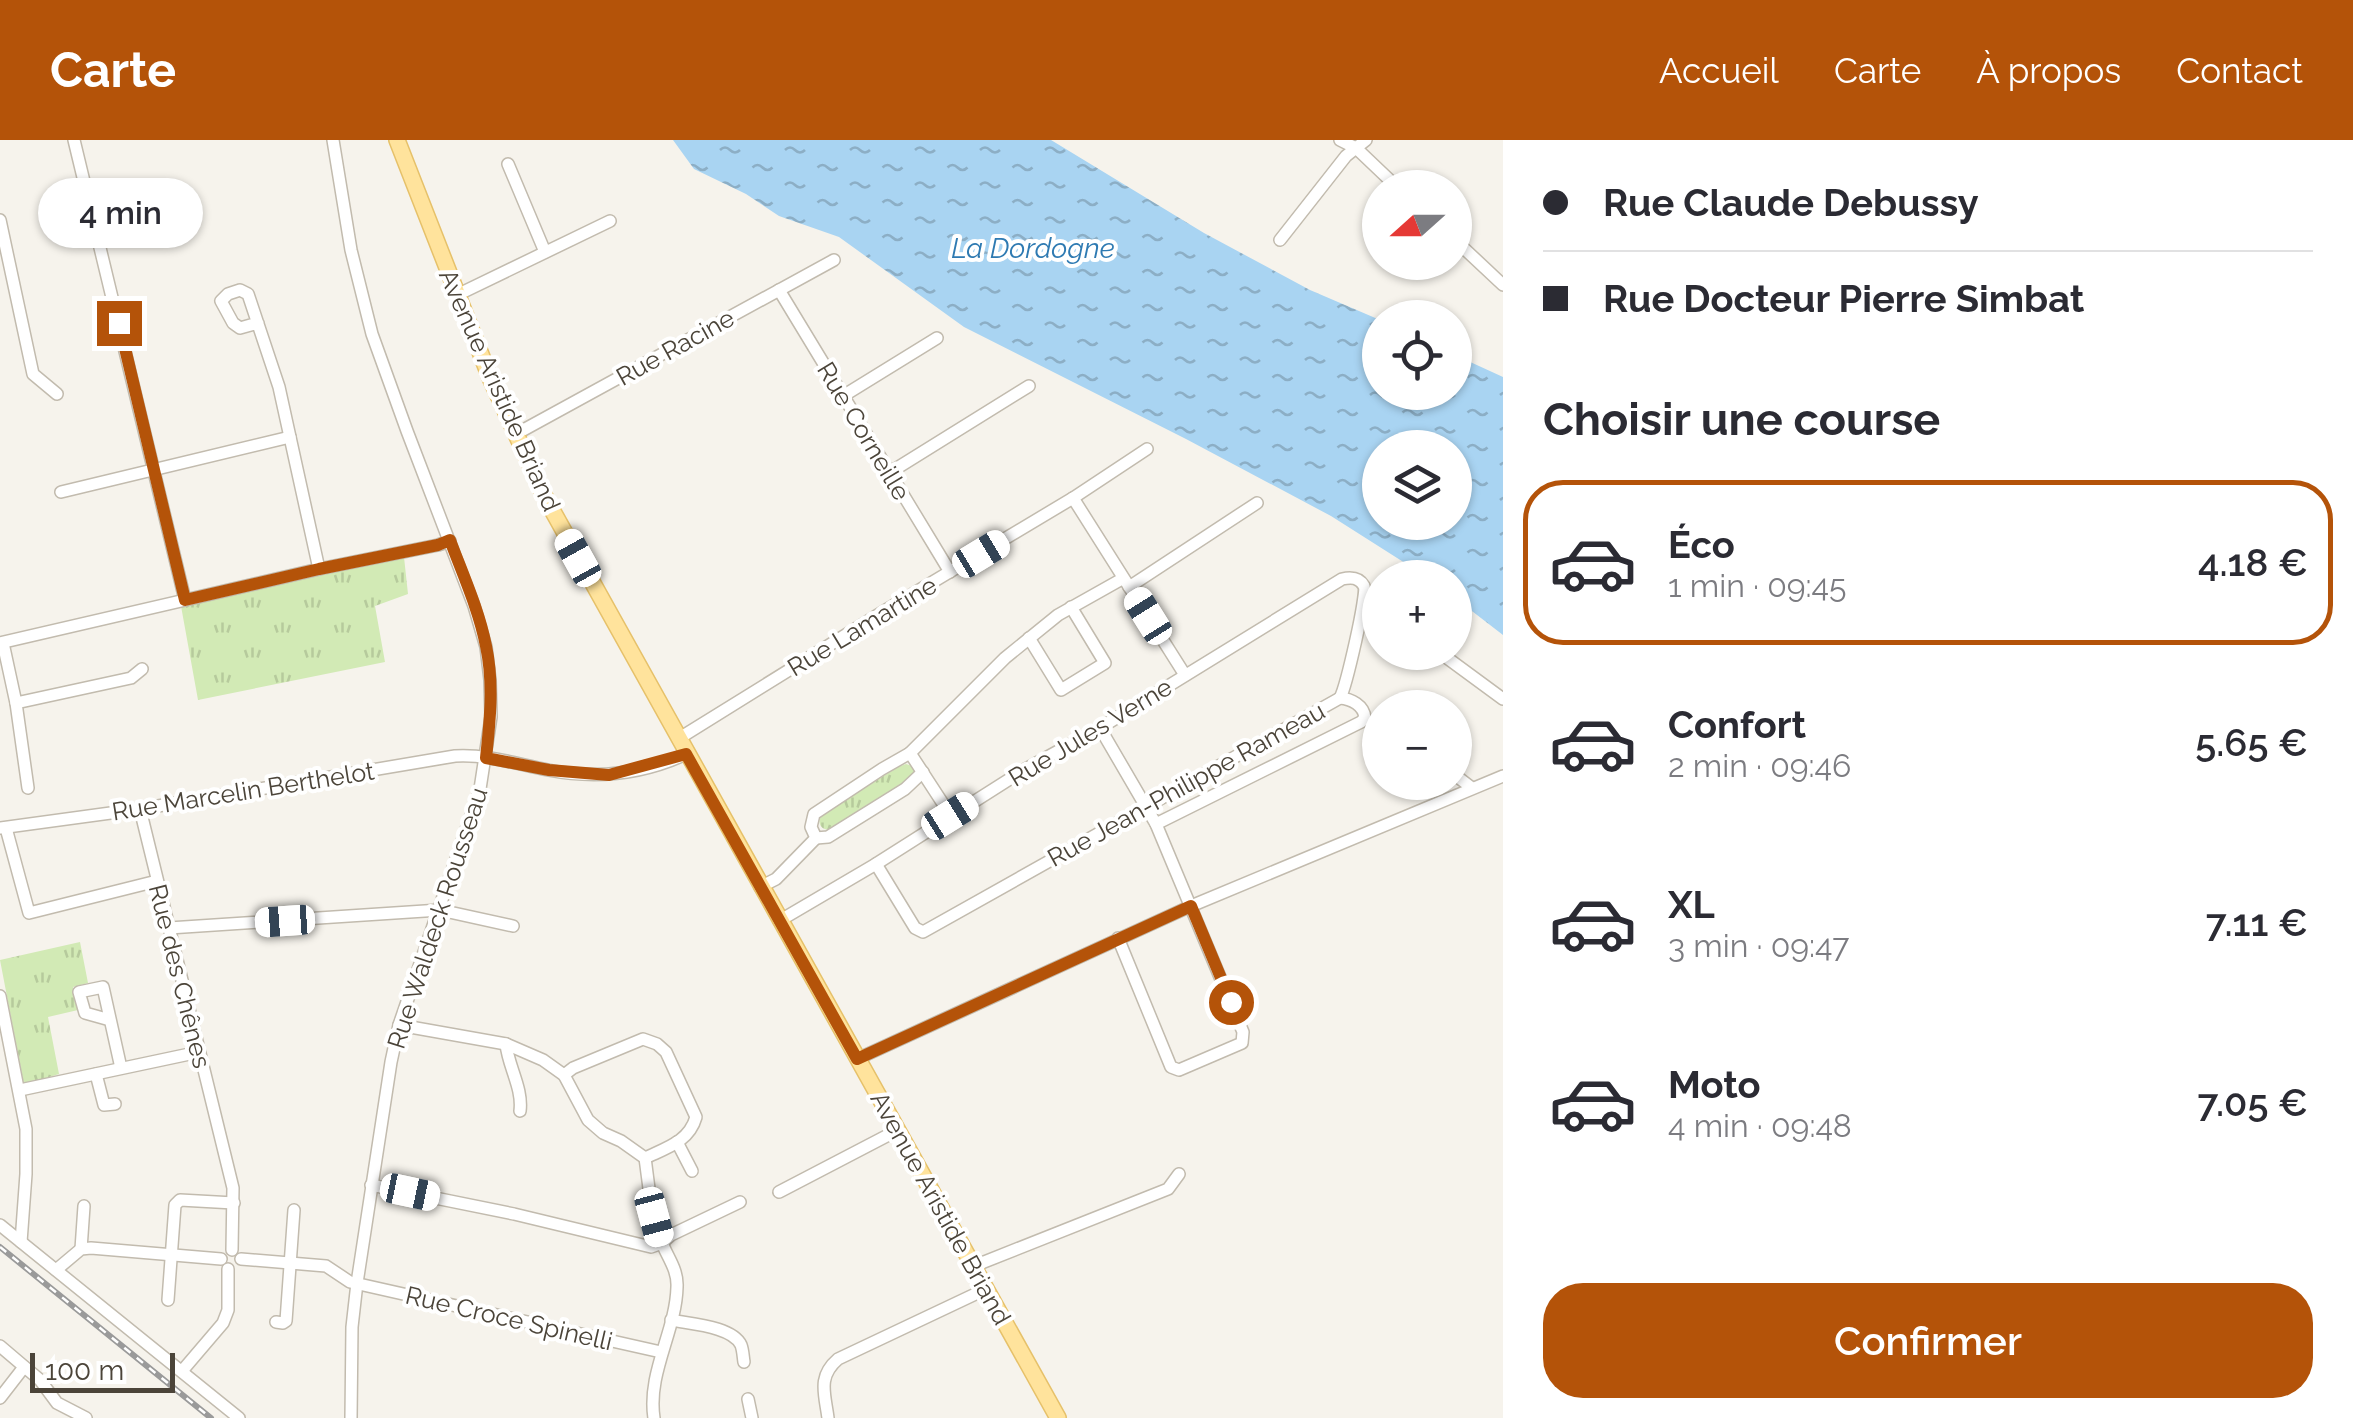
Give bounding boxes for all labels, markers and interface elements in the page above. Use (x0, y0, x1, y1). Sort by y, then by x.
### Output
text: Carte (50, 42, 176, 98)
text: Accueil (1659, 50, 1779, 91)
text: Carte (1834, 50, 1921, 91)
text: À propos (1976, 50, 2121, 91)
text: Contact (2176, 50, 2303, 91)
north arrow (1362, 170, 1472, 280)
map controls (1362, 170, 1472, 800)
callout: 4 min (36, 178, 202, 248)
text: Rue Claude Debussy (1603, 180, 1979, 225)
text: 4 min (79, 194, 162, 231)
water label: La Dordogne (951, 232, 1115, 265)
street label: Avenue Aristide Briand (433, 264, 567, 516)
text: Rue Docteur Pierre Simbat (1603, 276, 2084, 321)
button: locate (1362, 300, 1472, 410)
route end (97, 301, 142, 346)
street label: Rue Racine (611, 302, 739, 392)
street label: Rue Corneille (811, 356, 917, 506)
text: Choisir une course (1543, 393, 1940, 446)
button: layers (1362, 430, 1472, 540)
icon: car (1548, 518, 1638, 608)
text: Éco (1668, 522, 1735, 567)
car (550, 524, 606, 592)
car (948, 526, 1014, 582)
text: 4.18 € (2198, 540, 2308, 585)
button: + (1362, 560, 1472, 670)
text: 1 min · 09:45 (1668, 567, 1847, 604)
street label: Rue Lamartine (782, 570, 942, 682)
car (1119, 583, 1177, 649)
street label: Rue Jules Verne (1003, 671, 1177, 793)
button: − (1362, 690, 1472, 800)
street label: Rue Jean-Philippe Rameau (1042, 695, 1330, 873)
icon: car (1548, 698, 1638, 788)
text: Confort (1668, 702, 1806, 747)
text: 5.65 € (2195, 720, 2308, 765)
text: 2 min · 09:46 (1668, 747, 1851, 784)
street label: Rue Marcelin Berthelot (110, 755, 377, 827)
street label: Rue Waldeck Rousseau (381, 784, 493, 1052)
car (917, 787, 983, 845)
icon: car (1548, 878, 1638, 968)
street label: Rue des Chênes (143, 881, 217, 1071)
text: XL (1668, 882, 1715, 927)
text: 7.11 € (2206, 900, 2308, 945)
car (254, 904, 316, 938)
text: 3 min · 09:47 (1668, 927, 1849, 964)
route start (1209, 980, 1254, 1025)
icon: car (1548, 1058, 1638, 1148)
text: Moto (1668, 1062, 1761, 1107)
text: 7.05 € (2197, 1080, 2308, 1125)
street label: Avenue Aristide Briand (864, 1086, 1018, 1330)
text: 4 min · 09:48 (1668, 1107, 1852, 1144)
car (378, 1171, 442, 1213)
car (632, 1184, 676, 1250)
street label: Rue Croce Spinelli (403, 1280, 615, 1356)
button: Confirmer (1543, 1283, 2313, 1398)
scale bar (30, 1348, 175, 1392)
text: 100 m (45, 1354, 124, 1387)

